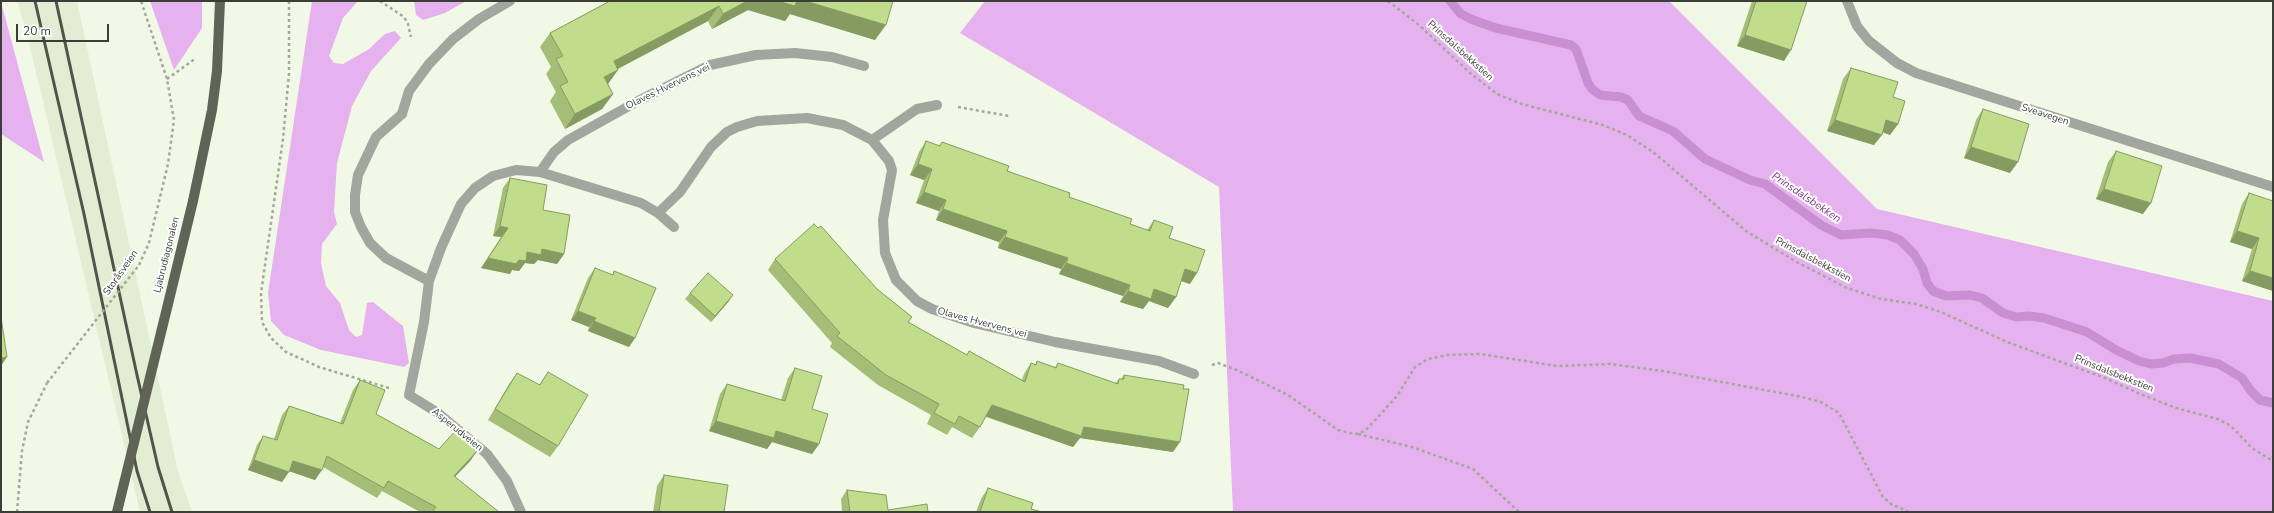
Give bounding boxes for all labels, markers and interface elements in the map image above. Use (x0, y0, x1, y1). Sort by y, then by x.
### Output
scale bar (18, 16, 111, 42)
street label: Prinsdalsbekkstien (1425, 18, 1495, 84)
text: 20 m (23, 23, 51, 39)
street label: Olaves Hvervens vei (624, 62, 712, 112)
street label: Sveavegen (2020, 102, 2070, 128)
water label: Prinsdalsbekken (1769, 170, 1843, 226)
street label: Ljabrudiagonalen (152, 216, 182, 294)
street label: Prinsdalsbekkstien (1773, 235, 1853, 285)
street label: Storåsveien (101, 248, 141, 298)
street label: Olaves Hvervens vei (936, 305, 1028, 341)
street label: Prinsdalsbekkstien (2073, 353, 2155, 395)
street label: Asperudveien (429, 406, 485, 454)

